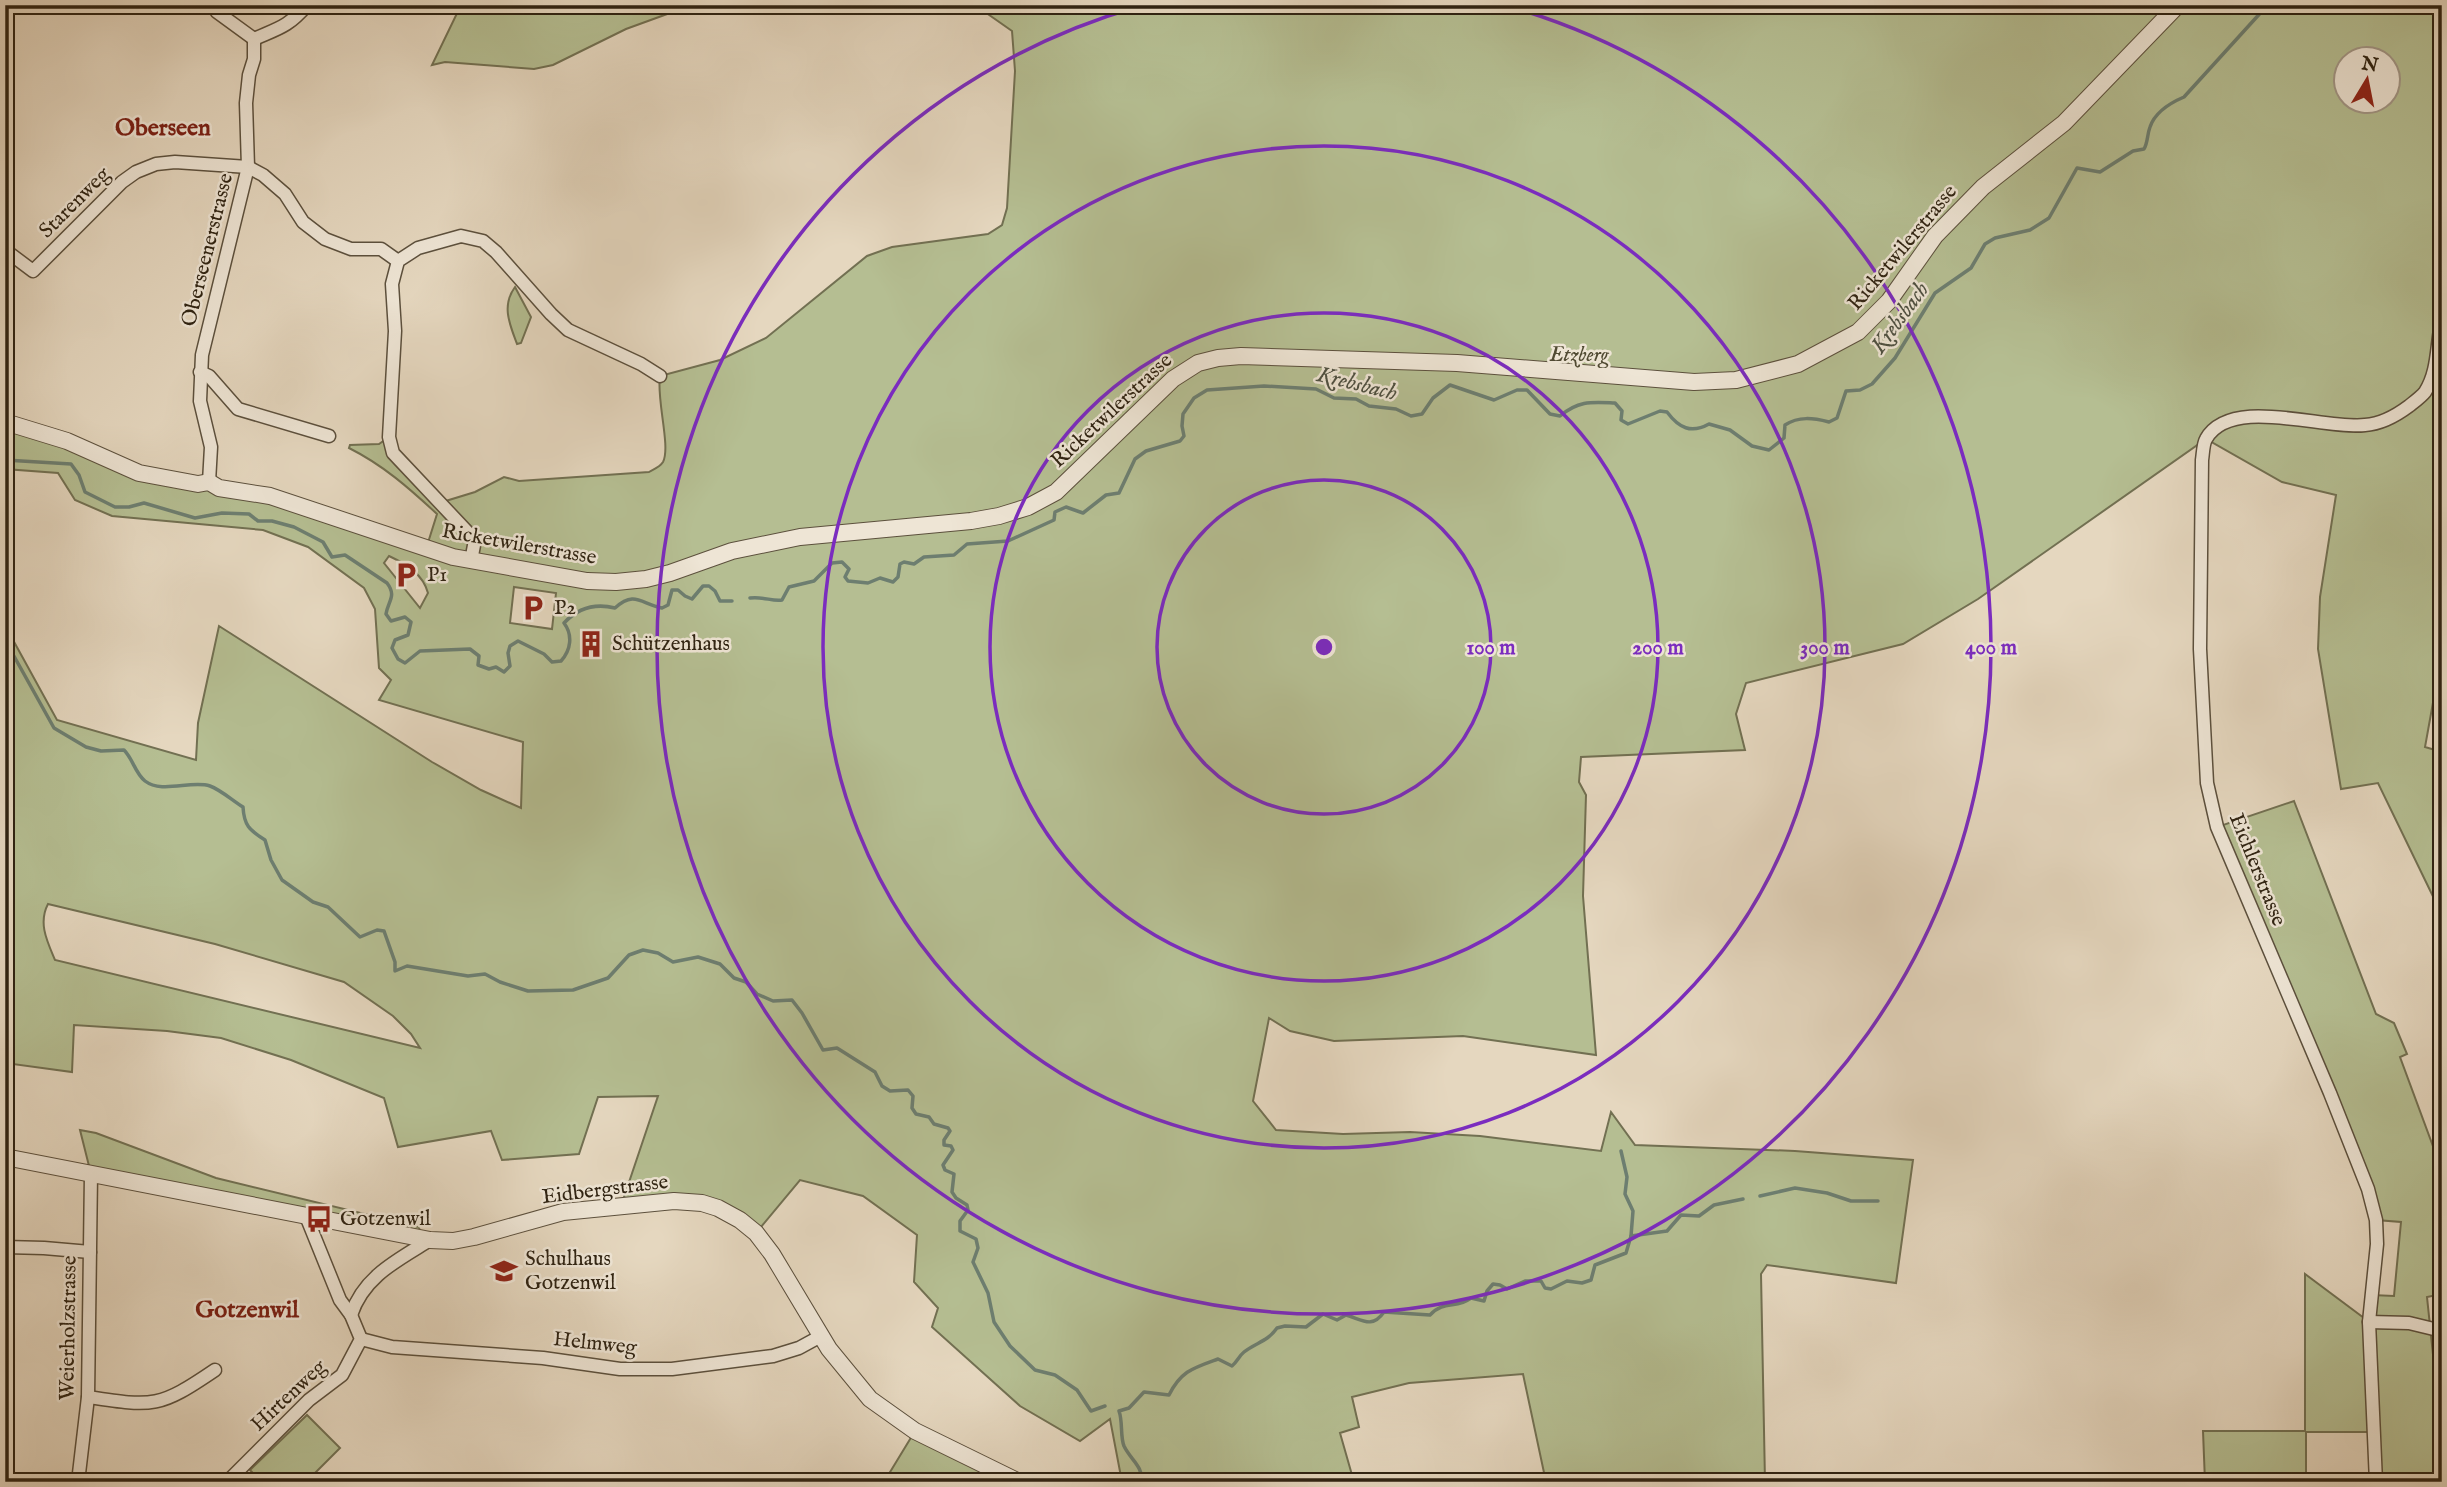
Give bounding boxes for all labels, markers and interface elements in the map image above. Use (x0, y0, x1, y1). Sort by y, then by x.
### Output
north arrow (2332, 46, 2402, 116)
text: N (2358, 52, 2380, 79)
district label: Oberseen (115, 113, 211, 144)
street label: Starenweg (34, 161, 117, 244)
street label: Oberseenerstrasse (176, 170, 240, 329)
street label: Ricketwilerstrasse (1842, 179, 1964, 317)
water label: Krebsbach (1864, 276, 1936, 360)
park label: Etzberg (1549, 342, 1610, 369)
street label: Ricketwilerstrasse (1046, 347, 1179, 474)
water label: Krebsbach (1313, 360, 1400, 408)
street label: Ricketwilerstrasse (440, 518, 599, 572)
parking icon: P1 (391, 560, 421, 590)
place label: P1 (427, 562, 447, 589)
parking icon: P2 (518, 593, 548, 623)
place label: P2 (554, 595, 576, 622)
building icon: Schützenhaus (576, 629, 606, 659)
place label: Schützenhaus (612, 631, 730, 658)
centre of rings (1312, 635, 1336, 659)
text: 100 m (1466, 635, 1516, 662)
text: 200 m (1632, 635, 1684, 662)
text: 300 m (1800, 635, 1850, 662)
text: 400 m (1965, 635, 2018, 662)
street label: Eichlerstrasse (2222, 810, 2292, 931)
street label: Eidbergstrasse (540, 1169, 670, 1211)
bus stop icon: Gotzenwil (304, 1204, 334, 1234)
place label: Gotzenwil (340, 1206, 431, 1233)
place label: Schulhaus Gotzenwil (525, 1246, 616, 1297)
street label: Weierholzstrasse (54, 1255, 84, 1401)
school or university icon: Schulhaus Gotzenwil (489, 1256, 519, 1286)
district label: Gotzenwil (195, 1295, 299, 1326)
street label: Helmweg (552, 1326, 639, 1362)
street label: Hirtenweg (245, 1354, 333, 1438)

